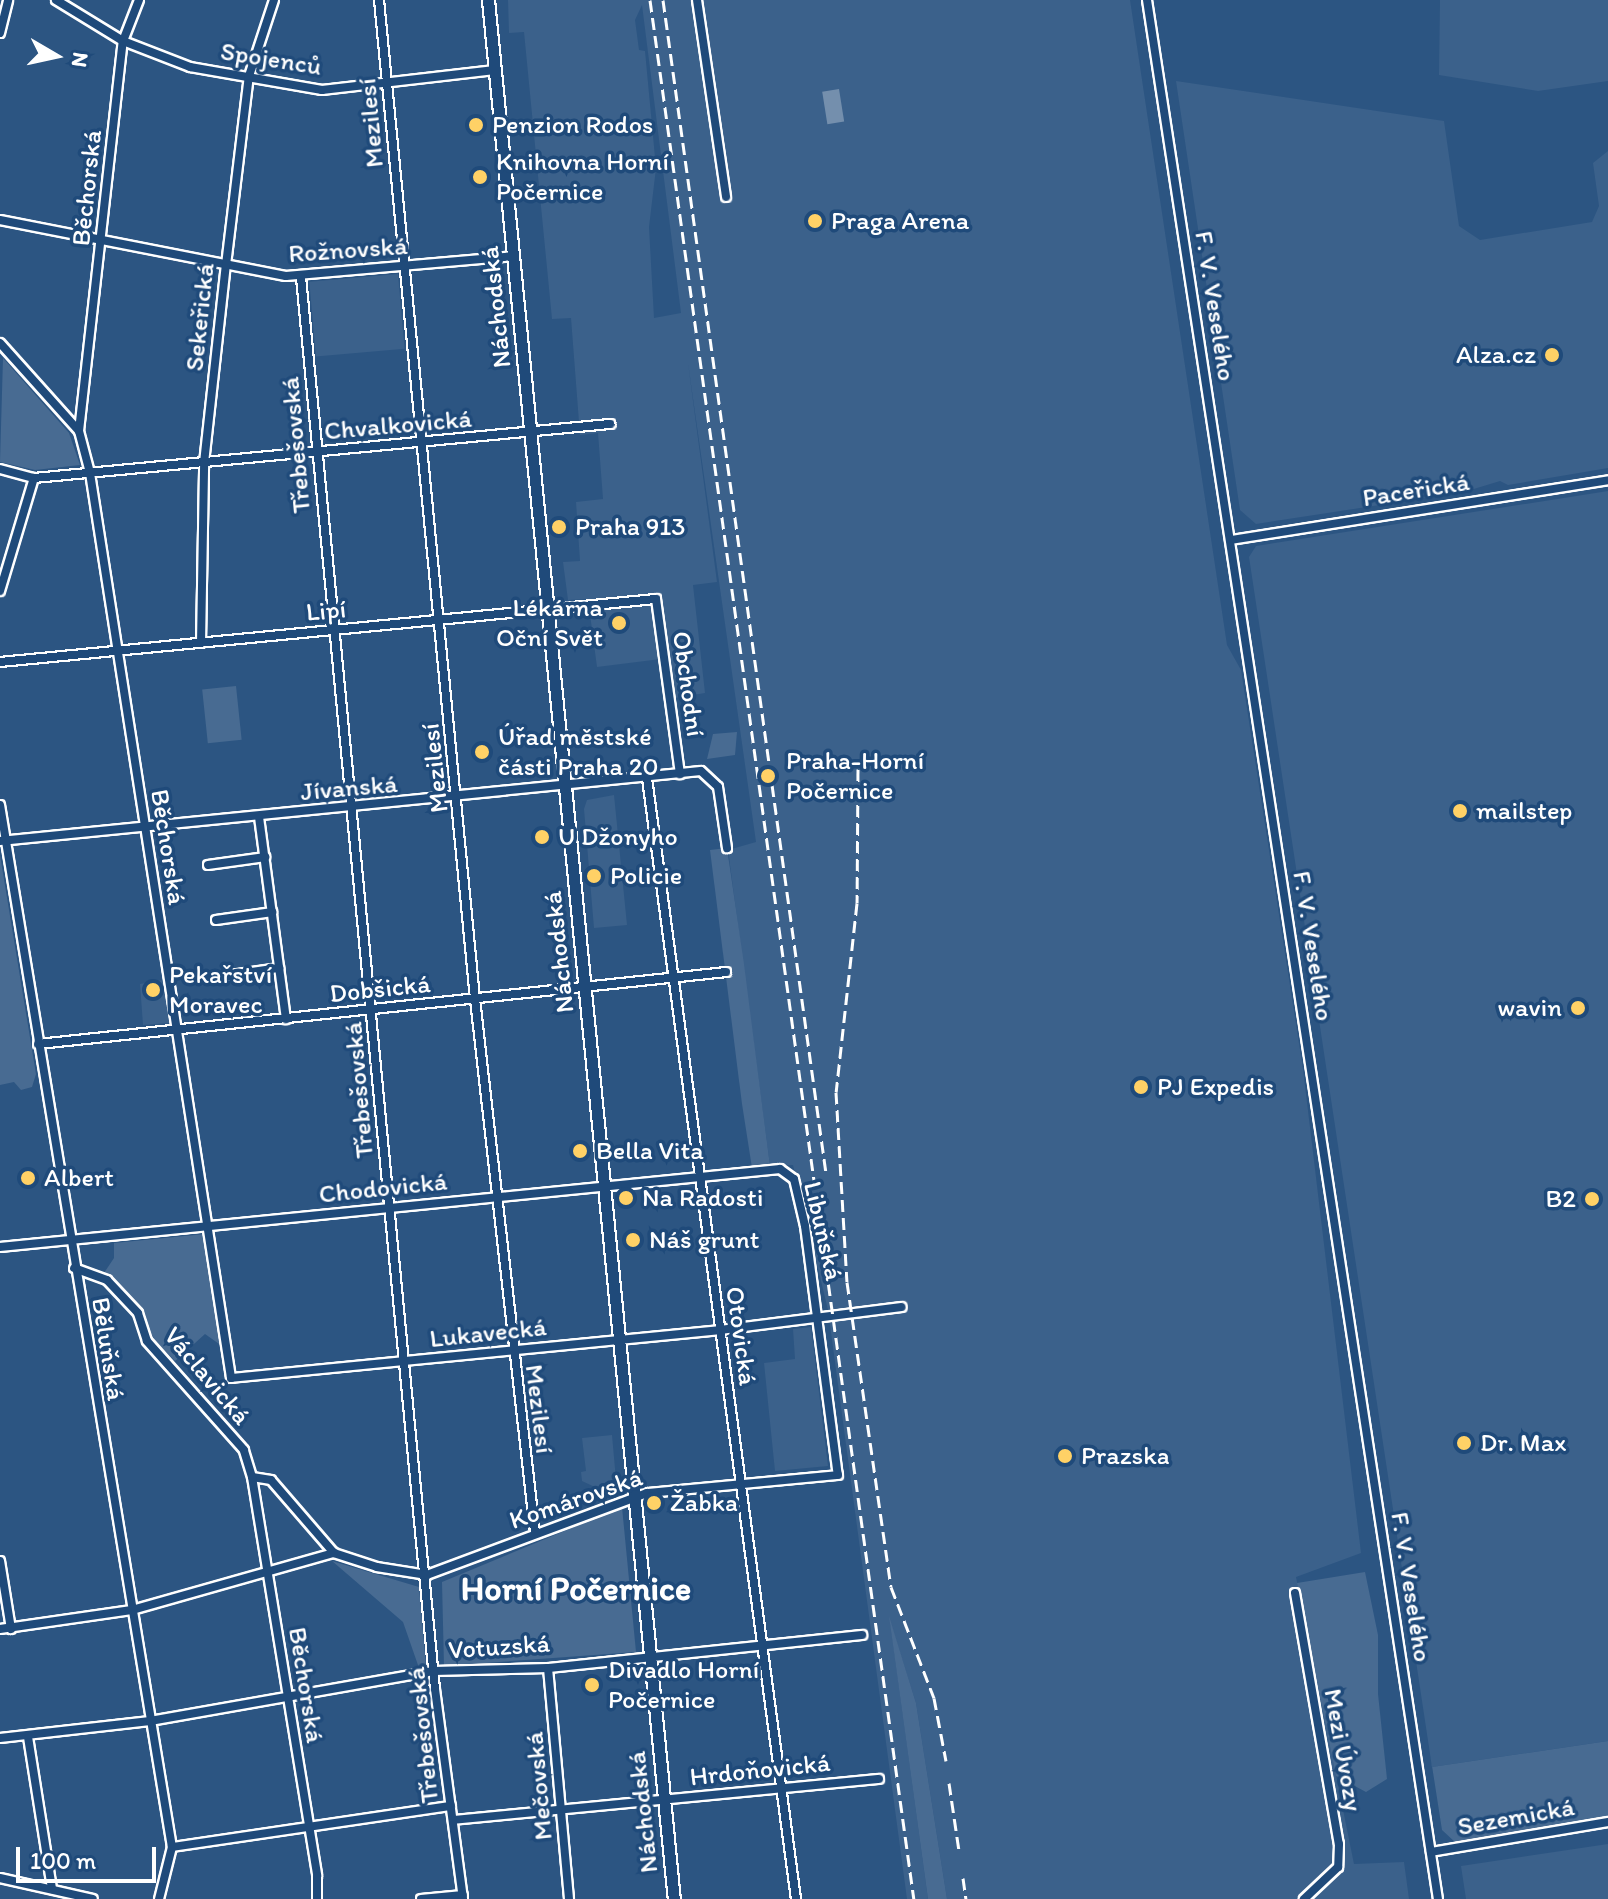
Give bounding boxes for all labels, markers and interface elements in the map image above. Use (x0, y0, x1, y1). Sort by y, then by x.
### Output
north arrow (16, 16, 96, 96)
street label: Spojenců (218, 36, 324, 82)
text: N (66, 50, 95, 69)
street label: Mezilesí (352, 77, 390, 169)
place label: Penzion Rodos (492, 109, 653, 141)
marker: Penzion Rodos (467, 116, 485, 134)
street label: Běchorská (65, 128, 109, 248)
place label: Knihovna Horní Počernice (496, 146, 668, 208)
marker: Knihovna Horní Počernice (471, 168, 489, 186)
place label: Praga Arena (831, 205, 968, 237)
marker: Praga Arena (806, 212, 824, 230)
street label: F. V. Veselého (1188, 229, 1242, 383)
street label: Rožnovská (287, 230, 409, 270)
street label: Náchodská (474, 245, 518, 369)
street label: Sekeřická (179, 261, 221, 373)
place label: Alza.cz (1456, 339, 1536, 371)
marker: Alza.cz (1543, 346, 1561, 364)
street label: Třebešovská (274, 375, 318, 515)
street label: Chvalkovická (323, 403, 473, 447)
street label: Paceřická (1360, 466, 1472, 514)
place label: Praha 913 (575, 511, 685, 543)
marker: Praha 913 (550, 518, 568, 536)
place label: Lékárna Oční Svět (496, 592, 603, 654)
street label: Lipí (305, 594, 347, 628)
marker: Lékárna Oční Svět (610, 614, 628, 632)
street label: Obchodní (665, 629, 711, 739)
place label: Úřad městské části Praha 20 (498, 721, 658, 782)
street label: Mezilesí (415, 722, 455, 814)
marker: Úřad městské části Praha 20 (473, 743, 491, 761)
place label: Praha-Horní Počernice (786, 745, 924, 806)
marker: Praha-Horní Počernice (757, 765, 779, 787)
street label: Jívanská (299, 768, 399, 808)
street label: Běchorská (143, 787, 193, 907)
place label: mailstep (1476, 795, 1572, 827)
marker: mailstep (1451, 802, 1469, 820)
place label: U Džonyho (558, 821, 678, 853)
marker: U Džonyho (533, 828, 551, 846)
place label: Policie (610, 860, 682, 892)
marker: Policie (585, 867, 603, 885)
street label: F. V. Veselého (1286, 869, 1340, 1023)
street label: Náchodská (537, 890, 581, 1014)
place label: Pekařství Moravec (169, 959, 272, 1020)
street label: Dobšická (328, 968, 432, 1010)
marker: Pekařství Moravec (144, 981, 162, 999)
place label: wavin (1497, 992, 1562, 1024)
marker: wavin (1569, 999, 1587, 1017)
street label: Třebešovská (337, 1020, 381, 1160)
place label: PJ Expedis (1157, 1071, 1274, 1103)
marker: PJ Expedis (1132, 1078, 1150, 1096)
place label: Bella Vita (596, 1135, 703, 1167)
marker: Bella Vita (571, 1142, 589, 1160)
place label: Albert (44, 1162, 114, 1194)
street label: Chodovická (317, 1166, 449, 1210)
marker: Albert (19, 1169, 37, 1187)
street label: Libuňská (796, 1178, 850, 1284)
place label: Na Radosti (642, 1182, 764, 1214)
place label: B2 (1546, 1183, 1576, 1215)
marker: Na Radosti (617, 1189, 635, 1207)
marker: B2 (1583, 1190, 1601, 1208)
place label: Náš grunt (649, 1224, 760, 1256)
marker: Náš grunt (624, 1231, 642, 1249)
street label: Otovická (719, 1284, 763, 1388)
street label: Běluňská (84, 1295, 132, 1403)
street label: Lukavecká (428, 1311, 548, 1355)
street label: Václavická (157, 1321, 257, 1431)
street label: Mezilesí (518, 1363, 560, 1455)
place label: Dr. Max (1480, 1427, 1567, 1459)
marker: Dr. Max (1455, 1434, 1473, 1452)
place label: Prazska (1081, 1440, 1169, 1472)
marker: Prazska (1056, 1447, 1074, 1465)
street label: Komárovská (505, 1462, 647, 1536)
place label: Žabka (670, 1487, 738, 1519)
marker: Žabka (645, 1494, 663, 1512)
street label: F. V. Veselého (1384, 1510, 1438, 1664)
district label: Horní Počernice (461, 1569, 691, 1609)
street label: Běchorská (281, 1625, 331, 1745)
street label: Votuzská (447, 1628, 551, 1666)
place label: Divadlo Horní Počernice (608, 1654, 759, 1716)
street label: Třebešovská (400, 1665, 446, 1805)
marker: Divadlo Horní Počernice (583, 1676, 601, 1694)
street label: Mezi Úvozy (1317, 1686, 1369, 1814)
street label: Mečovská (519, 1730, 559, 1842)
street label: Hrdoňovická (688, 1747, 832, 1793)
street label: Náchodská (621, 1750, 665, 1874)
street label: Sezemická (1455, 1791, 1577, 1843)
scale bar (20, 1831, 160, 1881)
text: 100 m (30, 1846, 96, 1875)

